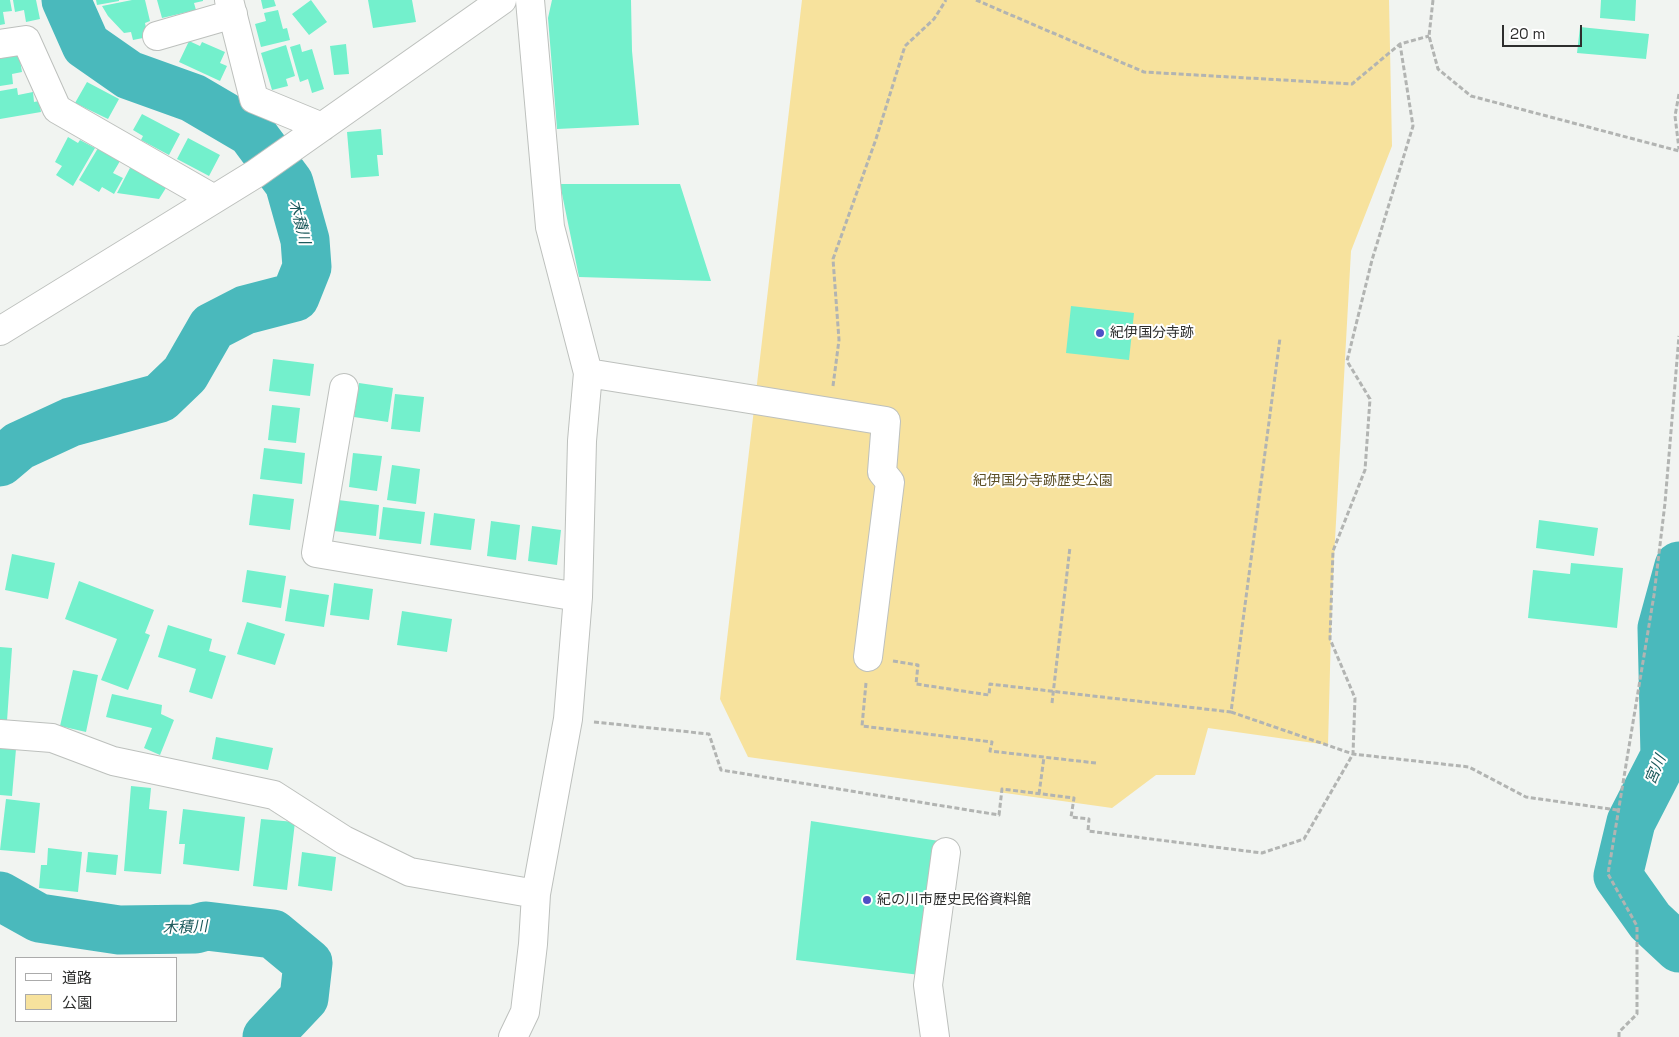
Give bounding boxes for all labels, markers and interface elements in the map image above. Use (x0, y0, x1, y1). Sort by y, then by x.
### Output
scale bar (1504, 15, 1584, 47)
text: 20 m (1510, 24, 1545, 43)
water label: 木積川 (285, 198, 313, 246)
place label: 紀伊国分寺跡 (1110, 325, 1194, 341)
marker: 紀伊国分寺跡 (1094, 327, 1106, 339)
park label: 紀伊国分寺跡歴史公園 (973, 473, 1113, 489)
water label: 宮川 (1642, 753, 1670, 787)
place label: 紀の川市歴史民俗資料館 (877, 892, 1031, 908)
marker: 紀の川市歴史民俗資料館 (861, 894, 873, 906)
water label: 木積川 (162, 918, 208, 938)
legend (15, 957, 178, 1022)
text: 道路 (62, 968, 92, 987)
text: 公園 (62, 993, 92, 1012)

